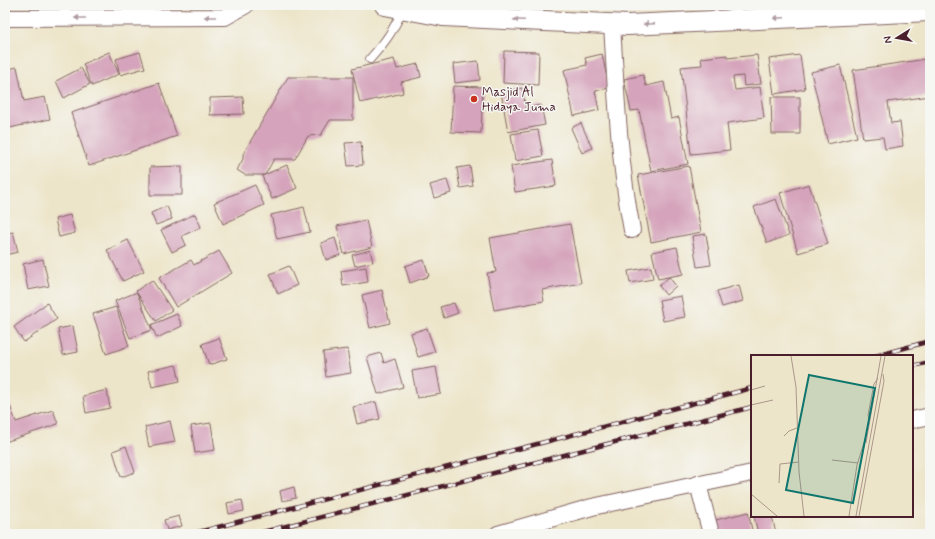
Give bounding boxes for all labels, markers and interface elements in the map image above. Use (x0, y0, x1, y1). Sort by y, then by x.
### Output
one-way arrow (203, 14, 216, 20)
one-way arrow (773, 14, 785, 21)
one-way arrow (73, 15, 86, 21)
one-way arrow (513, 16, 525, 23)
north arrow (877, 18, 917, 58)
one-way arrow (642, 21, 655, 27)
text: N (881, 35, 896, 45)
place label: Masjid Al Hidaya Juma (482, 84, 556, 116)
marker: Masjid Al Hidaya Juma (469, 94, 479, 104)
inset map (751, 355, 913, 517)

